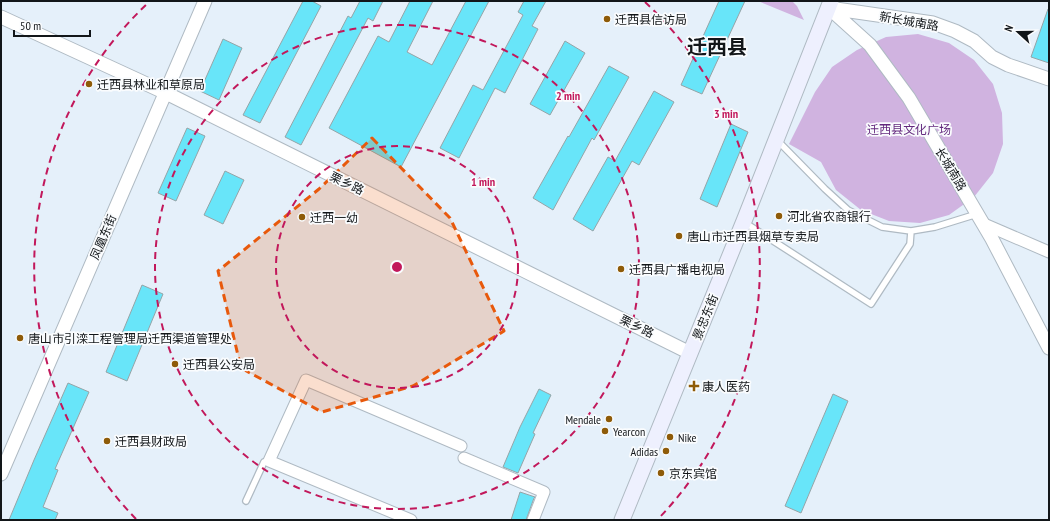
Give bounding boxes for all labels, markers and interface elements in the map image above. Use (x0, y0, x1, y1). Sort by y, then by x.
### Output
street label: 新长城南路 (878, 8, 940, 34)
scale bar (14, 12, 90, 38)
place label: 迁西县信访局 (615, 12, 687, 27)
north arrow (998, 12, 1038, 52)
marker: 迁西县信访局 (602, 14, 612, 24)
text: 50 m (20, 18, 41, 33)
text: N (1001, 23, 1016, 34)
district label: 迁西县 (687, 34, 747, 60)
place label: 迁西县林业和草原局 (97, 77, 205, 92)
marker: 迁西县林业和草原局 (84, 79, 94, 89)
text: 2 min (556, 88, 580, 103)
text: 3 min (714, 106, 738, 121)
park label: 迁西县文化广场 (867, 122, 951, 137)
street label: 长城南路 (932, 145, 970, 193)
street label: 栗乡路 (328, 168, 366, 198)
text: 1 min (471, 174, 495, 189)
place label: 河北省农商银行 (787, 209, 871, 224)
place label: 迁西一幼 (310, 210, 358, 225)
marker: 河北省农商银行 (774, 211, 784, 221)
street label: 凤凰东街 (87, 212, 119, 262)
marker: 迁西一幼 (297, 212, 307, 222)
place label: 唐山市迁西县烟草专卖局 (687, 229, 819, 244)
marker: 唐山市迁西县烟草专卖局 (674, 231, 684, 241)
centre of rings (390, 260, 404, 274)
place label: 迁西县广播电视局 (629, 262, 725, 277)
marker: 迁西县广播电视局 (616, 264, 626, 274)
street label: 景忠东街 (689, 292, 721, 342)
street label: 栗乡路 (618, 311, 656, 341)
place label: 唐山市引滦工程管理局迁西渠道管理处 (28, 331, 232, 346)
marker: 唐山市引滦工程管理局迁西渠道管理处 (15, 333, 25, 343)
place label: 迁西县公安局 (183, 357, 255, 372)
marker: 迁西县公安局 (170, 359, 180, 369)
place label: 康人医药 (702, 379, 750, 394)
marker: 康人医药 (689, 381, 699, 391)
place label: Mendale (565, 412, 601, 427)
marker: Mendale (604, 414, 614, 424)
place label: Yearcon (613, 424, 645, 439)
marker: Yearcon (600, 426, 610, 436)
place label: Nike (678, 430, 697, 445)
marker: Nike (665, 432, 675, 442)
place label: 迁西县财政局 (115, 434, 187, 449)
marker: 迁西县财政局 (102, 436, 112, 446)
place label: Adidas (630, 444, 658, 459)
marker: Adidas (661, 446, 671, 456)
place label: 京东宾馆 (669, 466, 717, 481)
marker: 京东宾馆 (656, 468, 666, 478)

